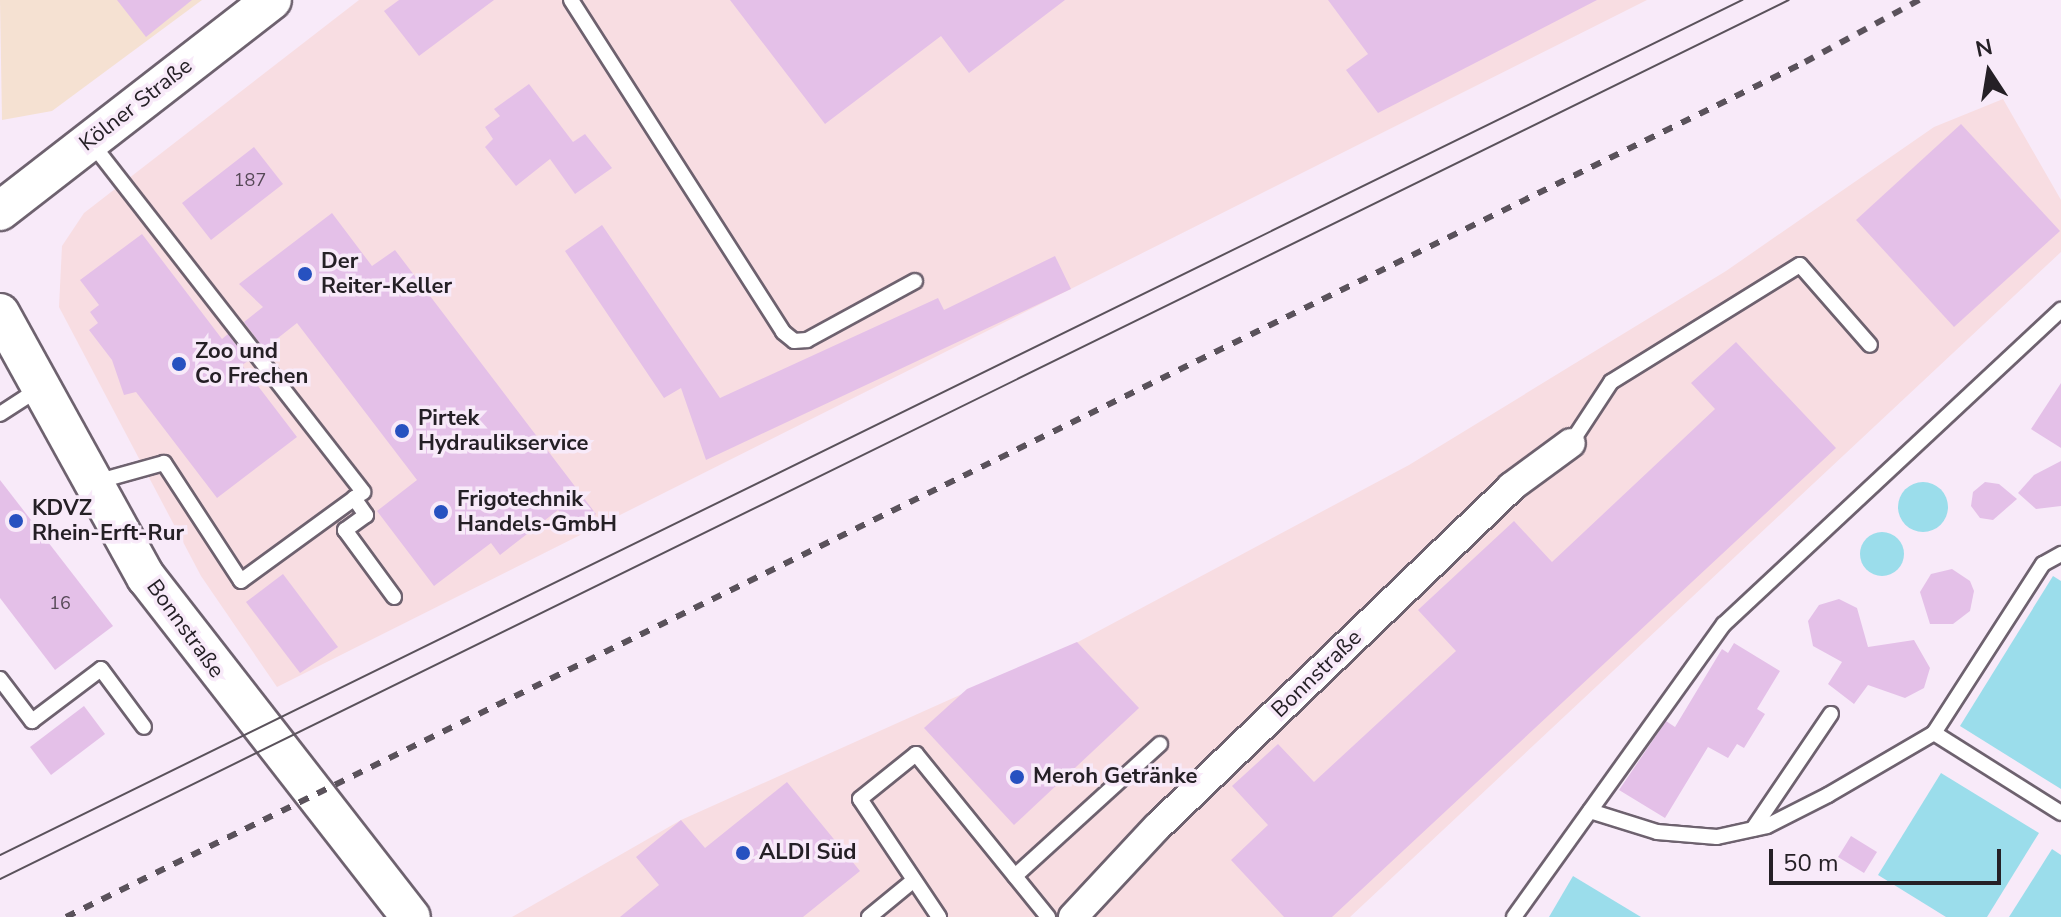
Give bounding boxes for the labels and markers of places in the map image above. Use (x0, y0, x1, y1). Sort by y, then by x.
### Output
place label: Der Reiter-Keller (321, 248, 452, 300)
marker: Der Reiter-Keller (296, 265, 314, 283)
place label: Zoo und Co Frechen (195, 338, 308, 390)
marker: Zoo und Co Frechen (170, 355, 188, 373)
place label: Pirtek Hydraulikservice (418, 405, 588, 456)
marker: Pirtek Hydraulikservice (393, 422, 411, 440)
place label: Frigotechnik Handels-GmbH (457, 486, 617, 538)
place label: KDVZ Rhein-Erft-Rur (32, 495, 184, 546)
marker: Frigotechnik Handels-GmbH (432, 503, 450, 521)
marker: KDVZ Rhein-Erft-Rur (7, 512, 25, 530)
place label: Meroh Getränke (1033, 764, 1197, 790)
marker: Meroh Getränke (1008, 768, 1026, 786)
place label: ALDI Süd (759, 840, 856, 866)
marker: ALDI Süd (734, 844, 752, 862)

